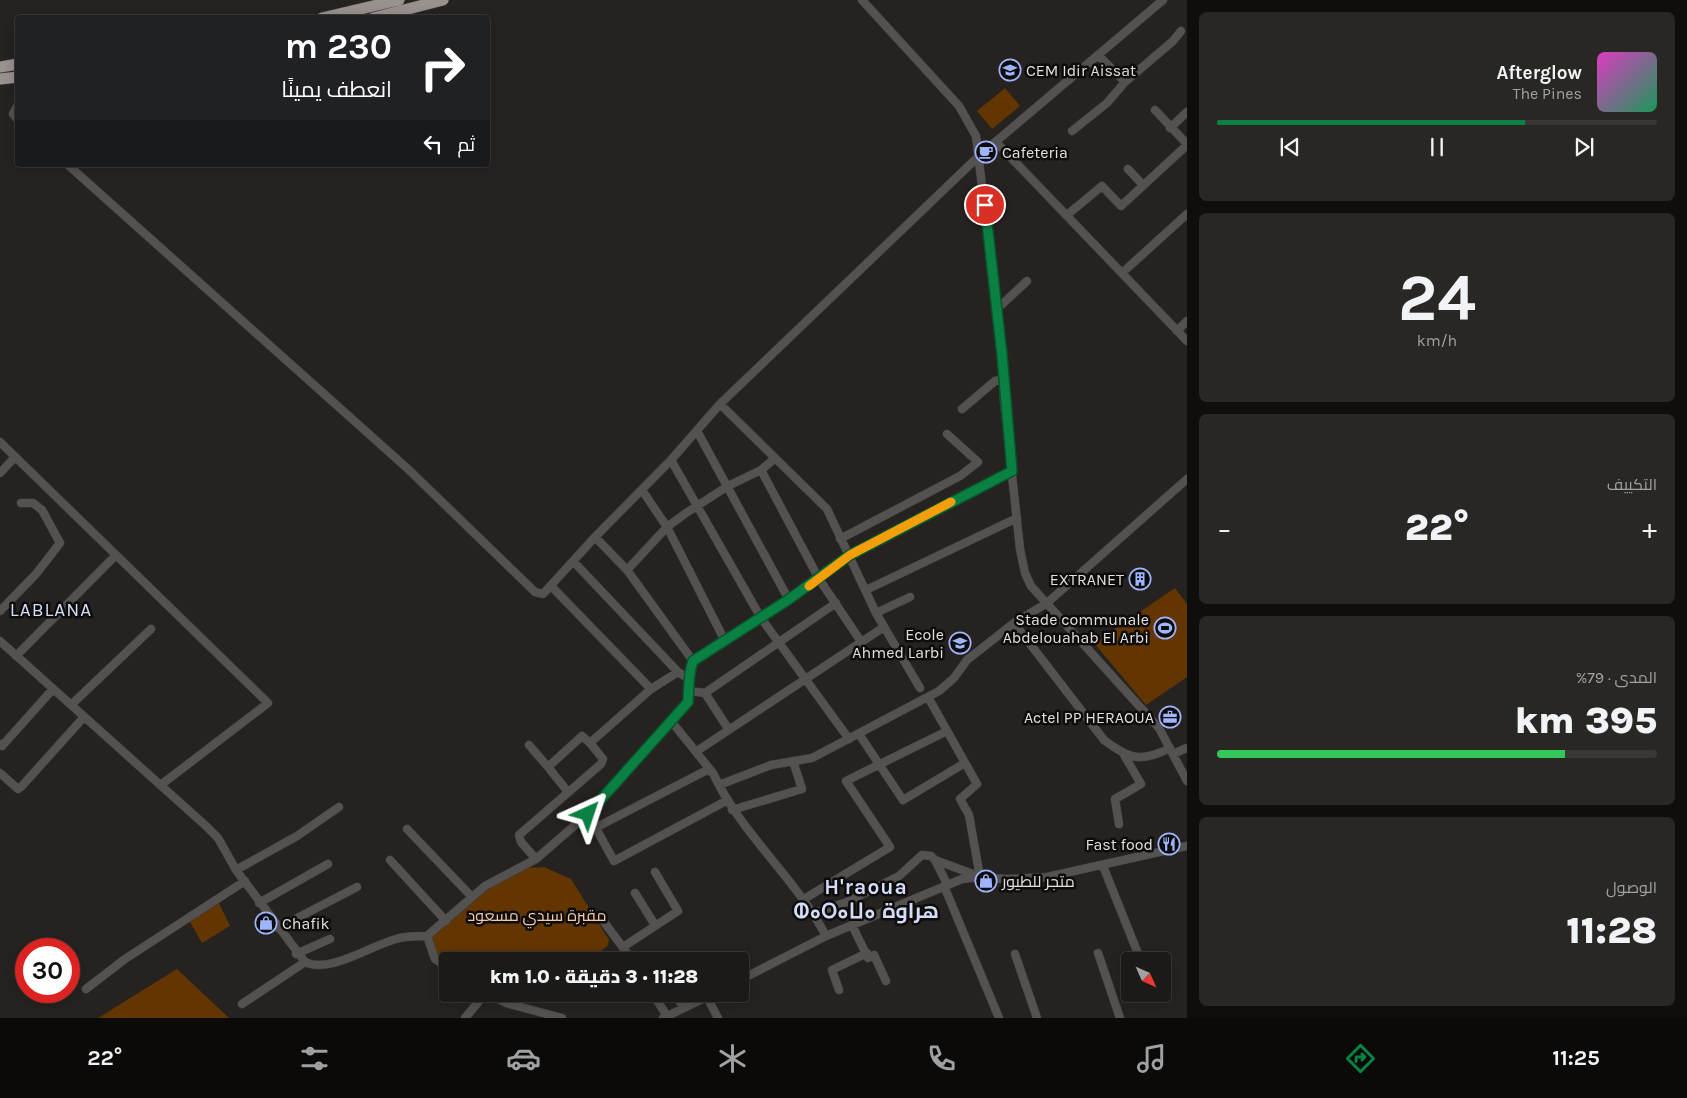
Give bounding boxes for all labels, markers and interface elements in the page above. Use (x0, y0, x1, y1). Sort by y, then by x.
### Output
text: 230 m (285, 26, 392, 67)
icon: right (410, 35, 475, 100)
school or university icon: CEM Idir Aissat (998, 58, 1022, 82)
place label: CEM Idir Aissat (1026, 61, 1136, 80)
text: Afterglow (1496, 62, 1582, 84)
text: انعطف يمينًا (281, 77, 392, 103)
text: The Pines (1512, 84, 1582, 103)
icon: left (419, 130, 447, 158)
icon: previous (1276, 133, 1304, 161)
icon: pause (1423, 133, 1451, 161)
icon: next (1570, 133, 1598, 161)
text: ثم (457, 134, 475, 156)
cafe icon: Cafeteria (974, 140, 998, 164)
place label: Cafeteria (1002, 143, 1068, 162)
pin (964, 184, 1006, 226)
icon: arrive (971, 191, 999, 219)
text: 24 (1398, 260, 1476, 336)
text: km/h (1417, 331, 1457, 350)
text: التكييف (1607, 475, 1657, 494)
text: 22° (1405, 505, 1469, 550)
text: − (1217, 512, 1232, 545)
text: + (1642, 512, 1657, 545)
building icon: EXTRANET (1128, 567, 1152, 591)
place label: EXTRANET (1050, 570, 1124, 589)
district label: LABLANA (10, 599, 92, 621)
place label: Stade communale Abdelouahab El Arbi (1003, 610, 1149, 647)
sports icon: Stade communale Abdelouahab El Arbi (1153, 616, 1177, 640)
place label: Ecole Ahmed Larbi (852, 625, 944, 662)
school or university icon: Ecole Ahmed Larbi (948, 631, 972, 655)
text: المدى · 79% (1576, 668, 1657, 687)
text: 395 km (1514, 698, 1657, 743)
office icon: Actel PP HERAOUA (1158, 705, 1182, 729)
place label: Actel PP HERAOUA (1024, 708, 1154, 727)
position arrow (561, 787, 613, 839)
restaurant icon: Fast food (1157, 832, 1181, 856)
place label: Fast food (1086, 835, 1153, 854)
shop icon: متجر للطيور (974, 869, 998, 893)
place label: متجر للطيور (1001, 872, 1075, 891)
district label: H'raoua ⵀⴰⵔⴰⵡⴰ هراوة (793, 875, 939, 924)
text: الوصول (1606, 878, 1657, 897)
park label: مقبرة سيدي مسعود (468, 906, 606, 929)
text: 11:28 (1566, 908, 1657, 953)
shop icon: Chafik (254, 911, 278, 935)
place label: Chafik (282, 914, 330, 933)
speed limit sign: 30 (15, 938, 80, 1003)
north arrow (1121, 952, 1171, 1002)
map controls (1121, 952, 1171, 1002)
text: 11:28 · 3 دقيقة · 1.0 km (490, 966, 698, 988)
icon: filters (297, 1041, 332, 1076)
icon: car (506, 1041, 541, 1076)
icon: climate (715, 1041, 750, 1076)
icon: phone (924, 1041, 959, 1076)
icon: music (1134, 1041, 1169, 1076)
icon: directions (1343, 1041, 1378, 1076)
text: 22° (87, 1045, 122, 1071)
text: 11:25 (1552, 1045, 1600, 1071)

